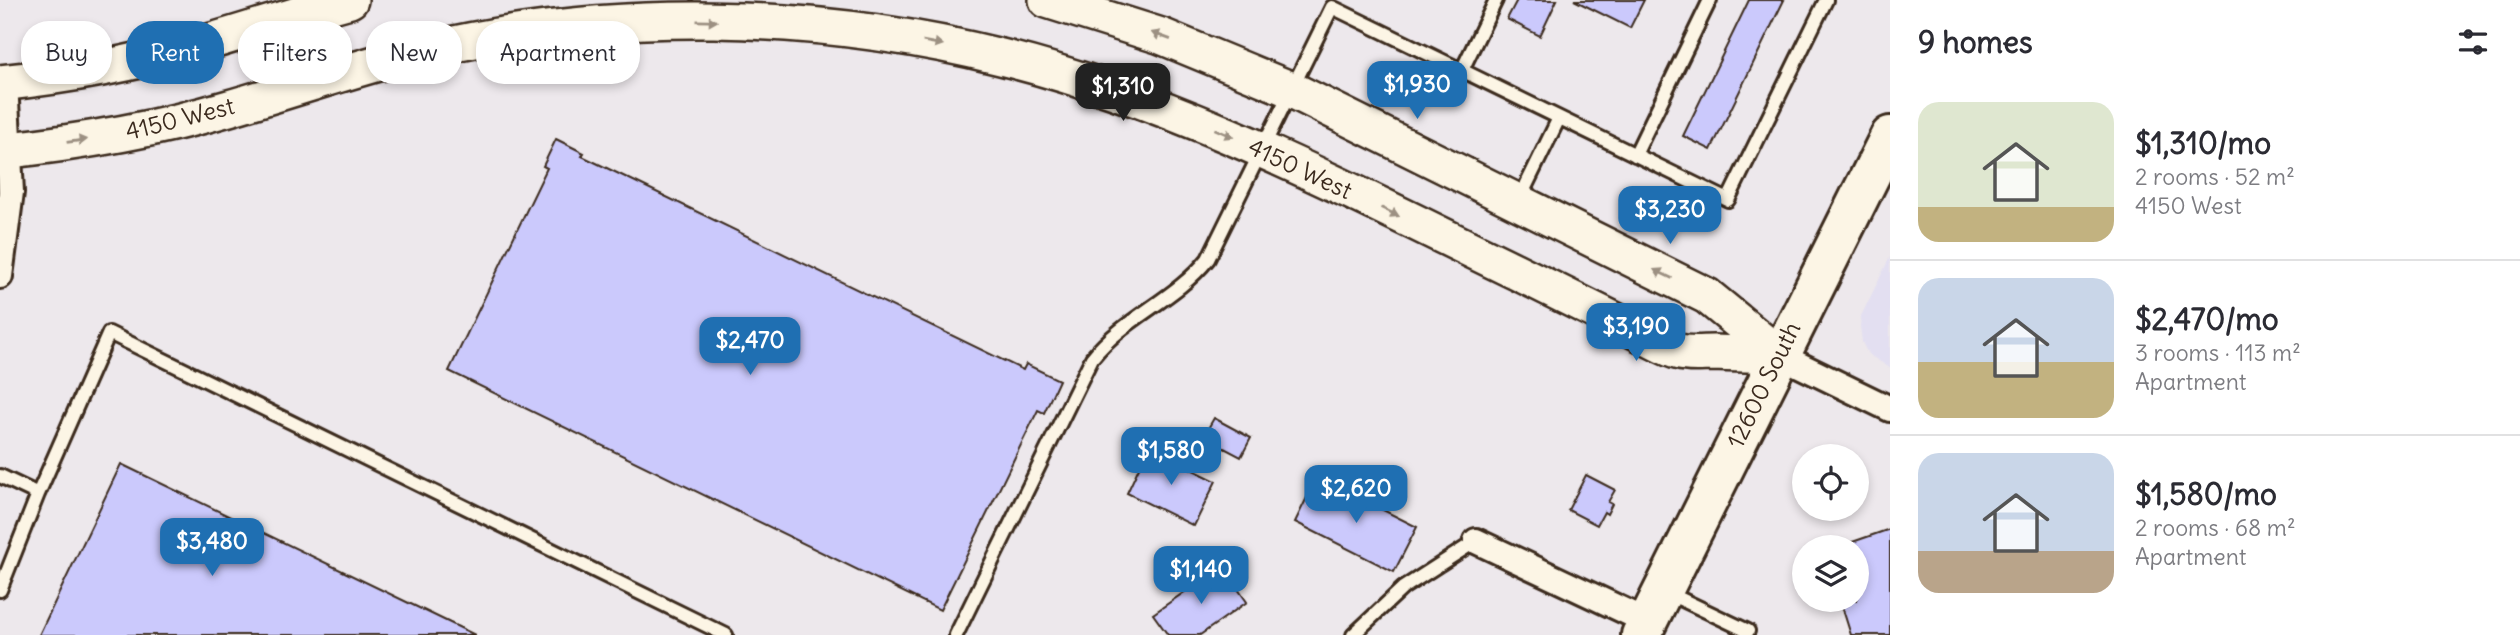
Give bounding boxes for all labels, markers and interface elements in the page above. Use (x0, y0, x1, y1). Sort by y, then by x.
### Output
one-way arrow (696, 16, 718, 27)
chip: Buy (21, 21, 112, 84)
chip: Rent (126, 21, 224, 84)
chip: Filters (238, 21, 352, 84)
chip: New (366, 21, 462, 84)
chip: Apartment (476, 21, 640, 84)
text: 9 homes (1918, 23, 2033, 61)
icon: filters (2454, 23, 2492, 61)
one-way arrow (1150, 30, 1171, 41)
one-way arrow (922, 38, 944, 49)
pin: $1,930 (1360, 61, 1474, 121)
pin: $1,310 (1066, 64, 1180, 123)
text: $1,930 (1383, 69, 1451, 98)
text: $1,310 (1091, 71, 1155, 100)
street label: 4150 West (122, 90, 237, 146)
text: $1,310/mo (2135, 124, 2271, 162)
one-way arrow (1214, 127, 1234, 139)
icon: home (1974, 130, 2058, 214)
street label: 4150 West (1244, 131, 1357, 205)
one-way arrow (66, 135, 88, 146)
text: 2 rooms · 52 m² (2135, 162, 2295, 191)
pin: $3,230 (1613, 187, 1727, 246)
text: 4150 West (2135, 191, 2242, 220)
text: $3,230 (1634, 194, 1706, 223)
one-way arrow (1380, 206, 1400, 217)
one-way arrow (1653, 268, 1673, 280)
text: $2,470/mo (2135, 300, 2279, 338)
pin: $3,190 (1579, 304, 1693, 363)
icon: home (1974, 306, 2058, 390)
text: $3,190 (1602, 311, 1670, 340)
street label: 12600 South (1720, 317, 1807, 453)
pin: $2,470 (693, 318, 807, 377)
text: $2,470 (715, 325, 785, 354)
text: 3 rooms · 113 m² (2135, 338, 2301, 367)
text: Apartment (2135, 367, 2247, 396)
pin: $1,580 (1114, 428, 1228, 487)
text: $1,580 (1137, 435, 1205, 464)
map controls (1792, 444, 1869, 612)
button: locate (1792, 444, 1869, 521)
pin: $2,620 (1299, 466, 1413, 525)
text: $2,620 (1320, 473, 1392, 502)
text: $1,580/mo (2135, 475, 2277, 513)
icon: home (1974, 481, 2058, 565)
text: 2 rooms · 68 m² (2135, 513, 2296, 542)
pin: $3,480 (155, 518, 269, 578)
text: $3,480 (176, 526, 248, 555)
button: layers (1792, 535, 1869, 612)
text: Apartment (2135, 542, 2247, 571)
pin: $1,140 (1144, 546, 1258, 606)
text: $1,140 (1170, 554, 1232, 583)

